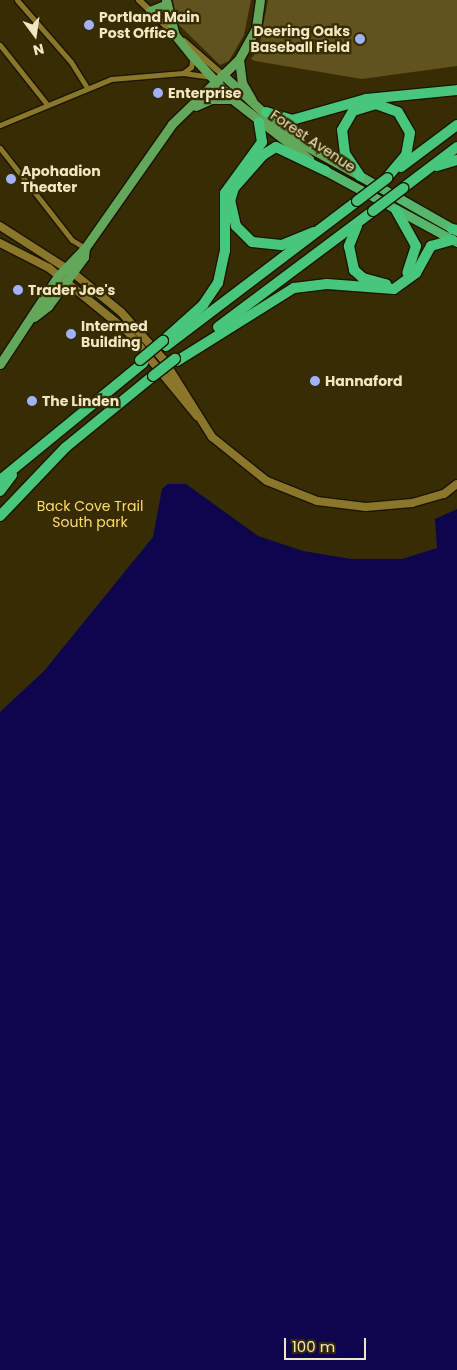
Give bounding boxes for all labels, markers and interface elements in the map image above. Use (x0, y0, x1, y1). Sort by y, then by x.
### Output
place label: Portland Main Post Office (99, 9, 200, 41)
north arrow (10, 10, 60, 60)
marker: Portland Main Post Office (83, 19, 95, 31)
place label: Deering Oaks Baseball Field (251, 23, 350, 56)
marker: Deering Oaks Baseball Field (354, 33, 366, 45)
text: N (31, 39, 46, 61)
place label: Enterprise (168, 85, 241, 101)
marker: Enterprise (152, 87, 164, 99)
street label: Forest Avenue (267, 106, 359, 176)
place label: Apohadion Theater (21, 163, 101, 196)
marker: Apohadion Theater (5, 173, 17, 185)
place label: Trader Joe's (28, 282, 115, 298)
marker: Trader Joe's (12, 284, 24, 296)
place label: Intermed Building (81, 318, 148, 351)
marker: Intermed Building (65, 328, 77, 340)
place label: Hannaford (325, 373, 403, 389)
marker: Hannaford (309, 375, 321, 387)
place label: The Linden (42, 393, 119, 409)
marker: The Linden (26, 395, 38, 407)
park label: Back Cove Trail South park (37, 498, 143, 530)
scale bar (287, 1328, 370, 1360)
text: 100 m (292, 1336, 335, 1357)

